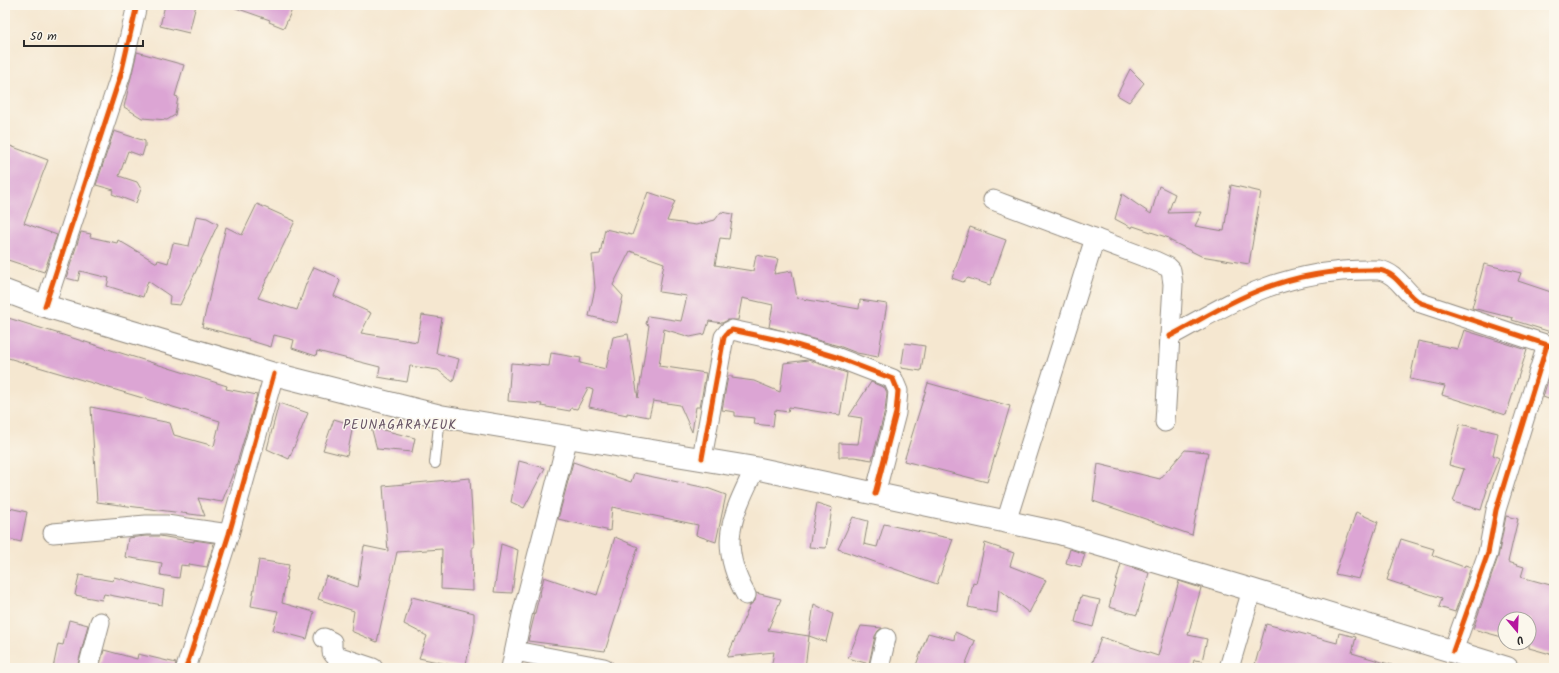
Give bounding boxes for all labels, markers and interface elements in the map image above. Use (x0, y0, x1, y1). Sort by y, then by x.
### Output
scale bar (24, 22, 143, 48)
text: 50 m (30, 27, 57, 46)
district label: PEUNAGARAYEUK (343, 415, 457, 436)
north arrow (1497, 611, 1537, 651)
text: U (1513, 630, 1526, 649)

